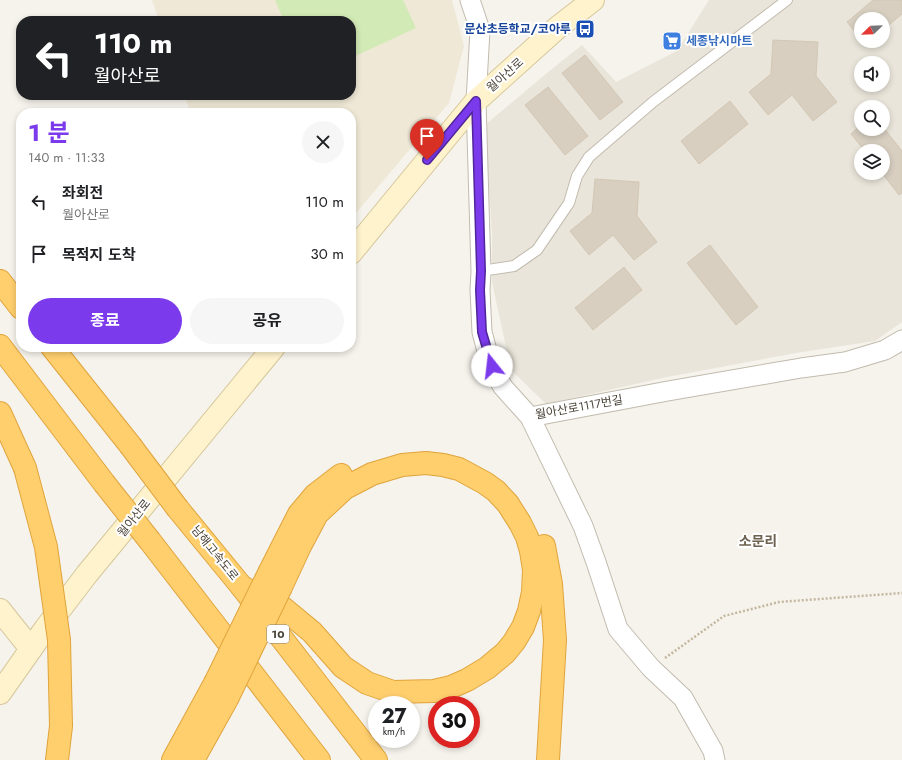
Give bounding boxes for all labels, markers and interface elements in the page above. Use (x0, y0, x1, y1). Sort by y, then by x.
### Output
north arrow (854, 12, 890, 48)
map controls (854, 12, 890, 180)
bus stop icon: 문산초등학교/코아루 (574, 18, 596, 40)
place label: 문산초등학교/코아루 (464, 20, 571, 38)
text: 110 m (94, 23, 172, 64)
supermarket icon: 세종낚시마트 (661, 30, 683, 52)
icon: left (28, 32, 80, 84)
place label: 세종낚시마트 (686, 32, 752, 50)
street label: 월아산로 (483, 54, 527, 96)
button: sound (854, 56, 890, 92)
text: 월아산로 (94, 63, 160, 89)
button: search (854, 100, 890, 136)
text: 1 분 (28, 115, 70, 150)
pin (410, 119, 444, 160)
button: close (302, 121, 344, 163)
icon: arrive (416, 125, 438, 147)
button: layers (854, 144, 890, 180)
text: 140 m · 11:33 (28, 148, 105, 167)
text: 좌회전 (62, 182, 103, 204)
icon: left (28, 191, 50, 213)
text: 110 m (305, 191, 344, 213)
text: 월아산로 (62, 205, 110, 224)
icon: arrive (28, 243, 50, 265)
text: 30 m (311, 243, 344, 265)
text: 목적지 도착 (62, 244, 136, 266)
button: 종료 (28, 298, 182, 344)
button: 공유 (190, 298, 344, 344)
position arrow (471, 345, 513, 387)
street label: 월아산로1117번길 (534, 390, 624, 424)
street label: 월아산로 (113, 495, 155, 541)
street label: 남해고속도로 (187, 522, 243, 584)
district label: 소문리 (739, 531, 777, 551)
road number: 10 (267, 625, 289, 643)
speed limit sign: 30 (428, 696, 480, 748)
text: 27 (381, 702, 407, 731)
text: km/h (383, 724, 405, 739)

